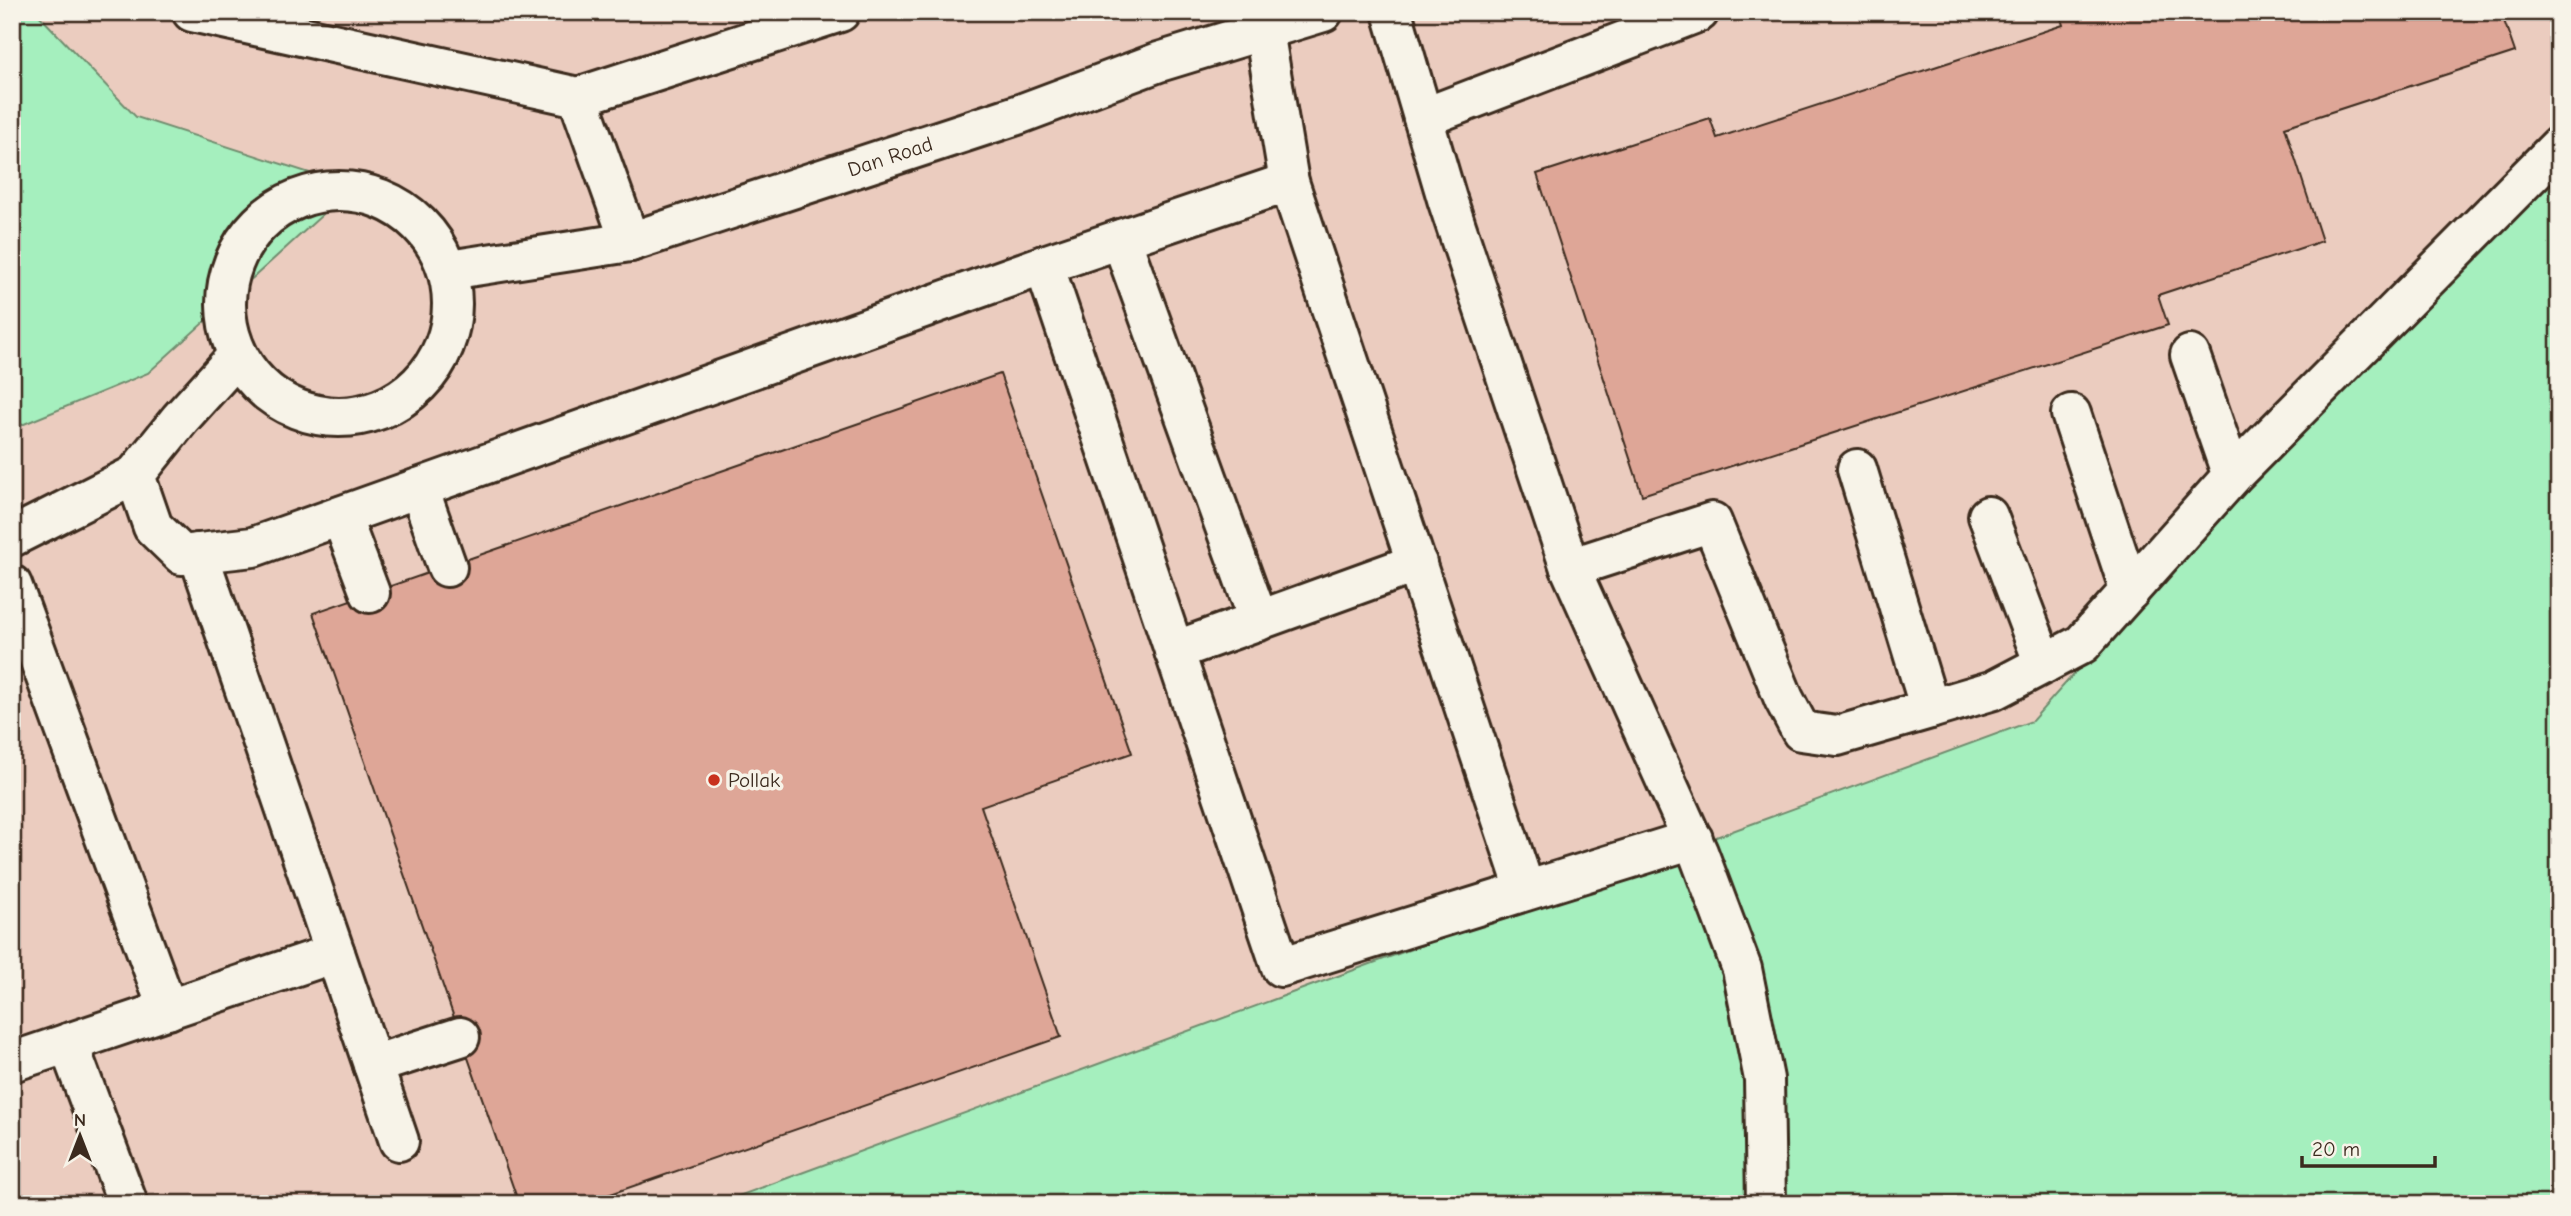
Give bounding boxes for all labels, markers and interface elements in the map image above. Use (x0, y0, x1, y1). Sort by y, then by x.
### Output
street label: Dan Road (845, 131, 936, 182)
place label: Pollak (728, 768, 780, 792)
marker: Pollak (706, 772, 722, 788)
north arrow (46, 1100, 116, 1170)
text: N (74, 1109, 86, 1131)
scale bar (2302, 1125, 2434, 1169)
text: 20 m (2312, 1137, 2360, 1161)

